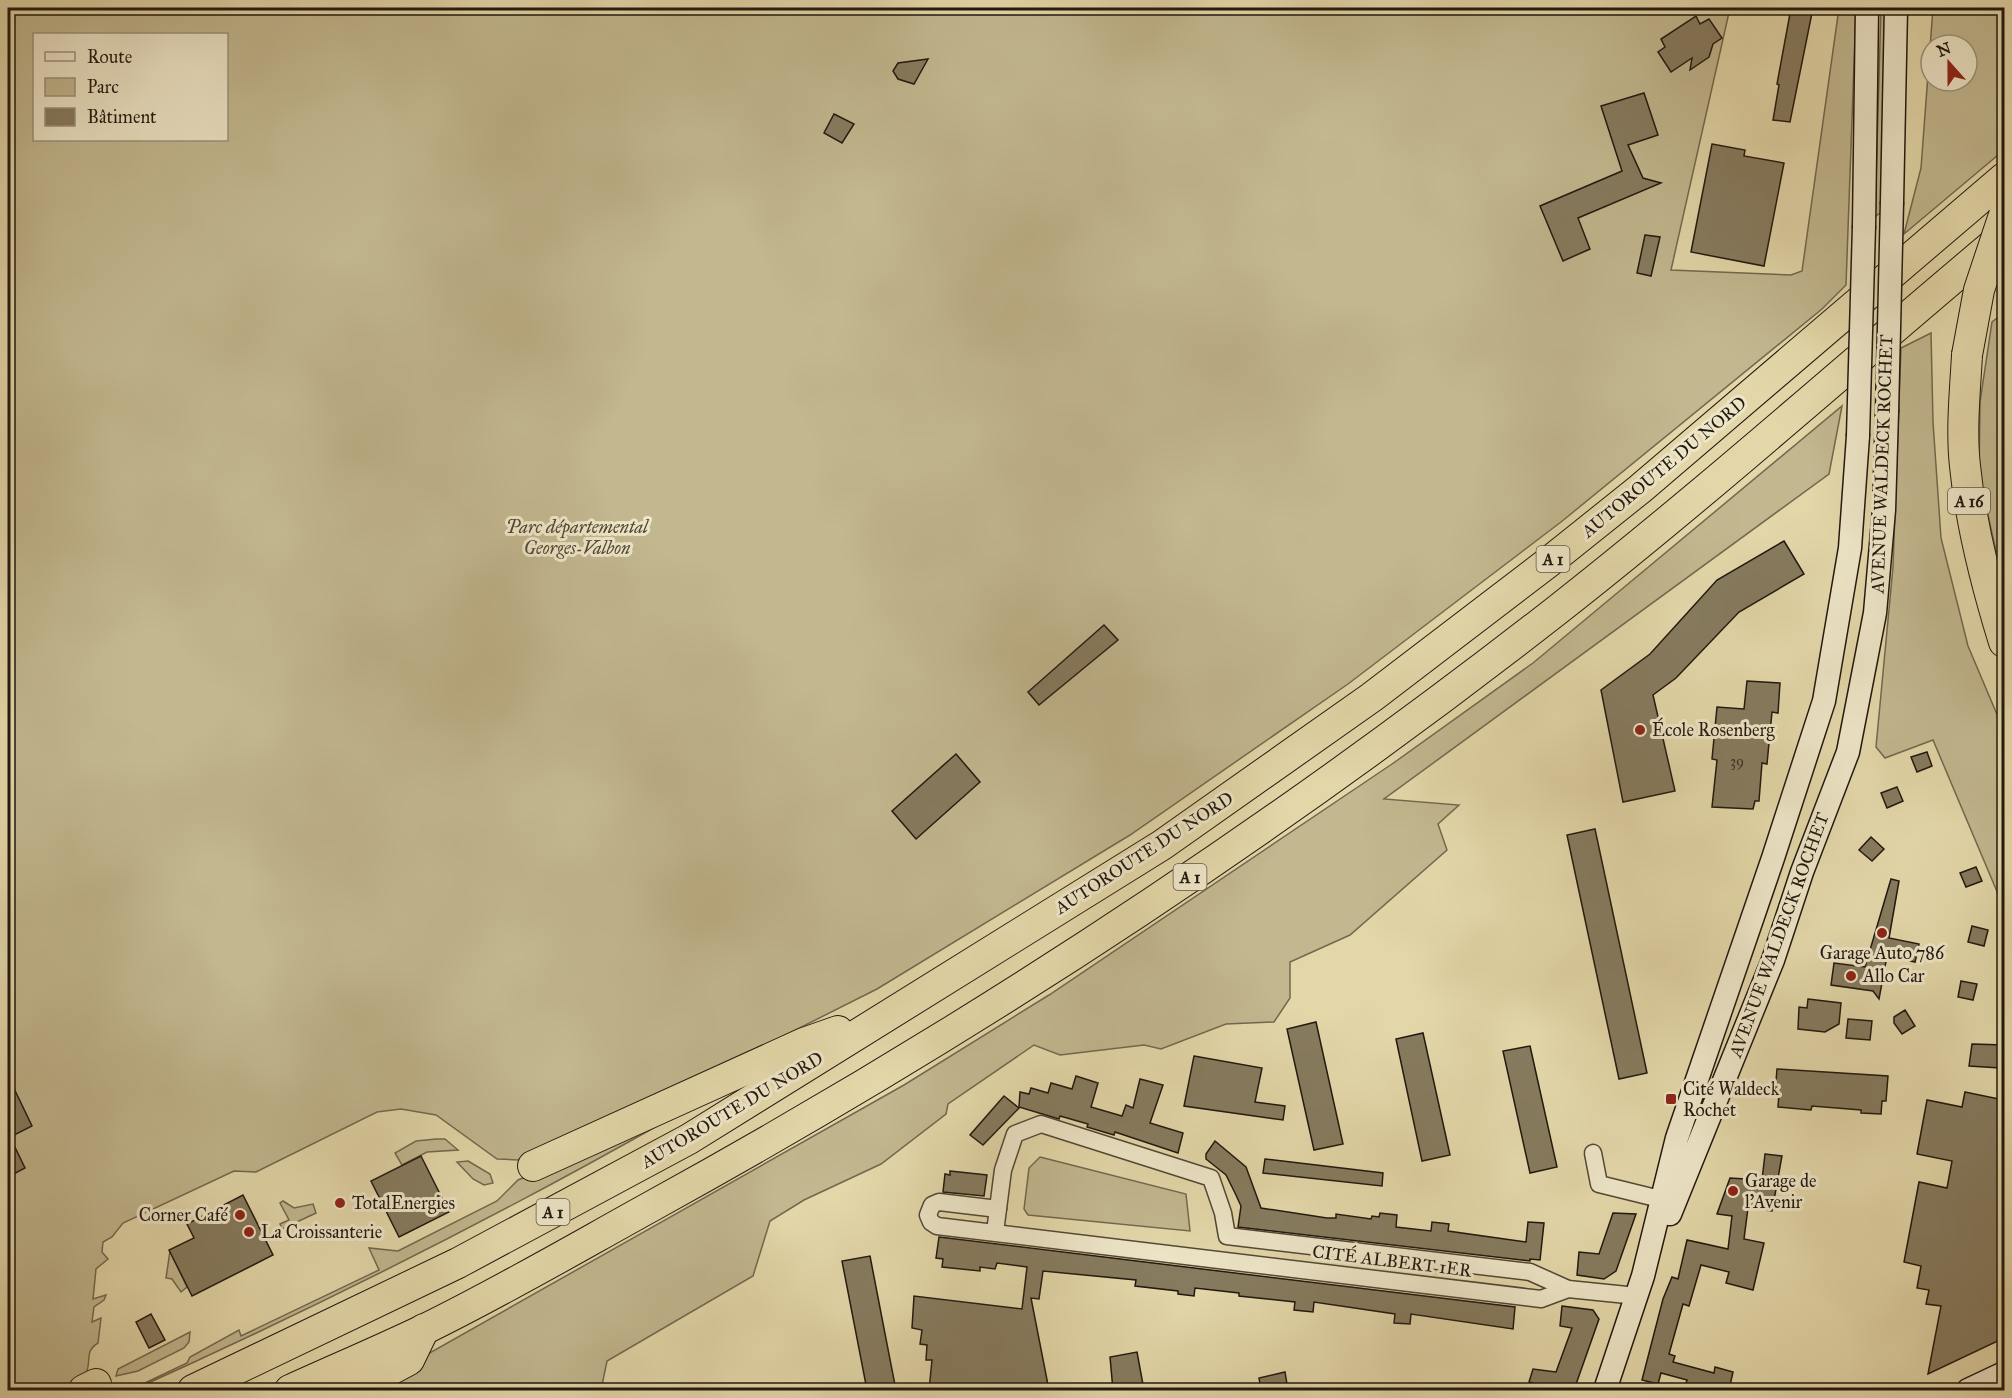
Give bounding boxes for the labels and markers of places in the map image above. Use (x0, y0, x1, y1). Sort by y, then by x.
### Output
place label: École Rosenberg (1652, 717, 1775, 742)
marker: École Rosenberg (1633, 723, 1647, 737)
marker: Garage Auto 786 (1875, 926, 1889, 940)
place label: Garage Auto 786 (1820, 942, 1945, 965)
place label: Allo Car (1862, 965, 1925, 987)
marker: Allo Car (1844, 969, 1858, 983)
place label: Cité Waldeck Rochet (1683, 1078, 1780, 1121)
marker: Cité Waldeck Rochet (1664, 1092, 1678, 1106)
place label: Garage de l'Avenir (1745, 1170, 1816, 1213)
marker: Garage de l'Avenir (1726, 1184, 1740, 1198)
place label: TotalEnergies (352, 1192, 455, 1215)
marker: TotalEnergies (333, 1196, 347, 1210)
place label: Corner Café (139, 1204, 228, 1226)
marker: Corner Café (233, 1208, 247, 1222)
place label: La Croissanterie (261, 1221, 382, 1243)
marker: La Croissanterie (242, 1225, 256, 1239)

